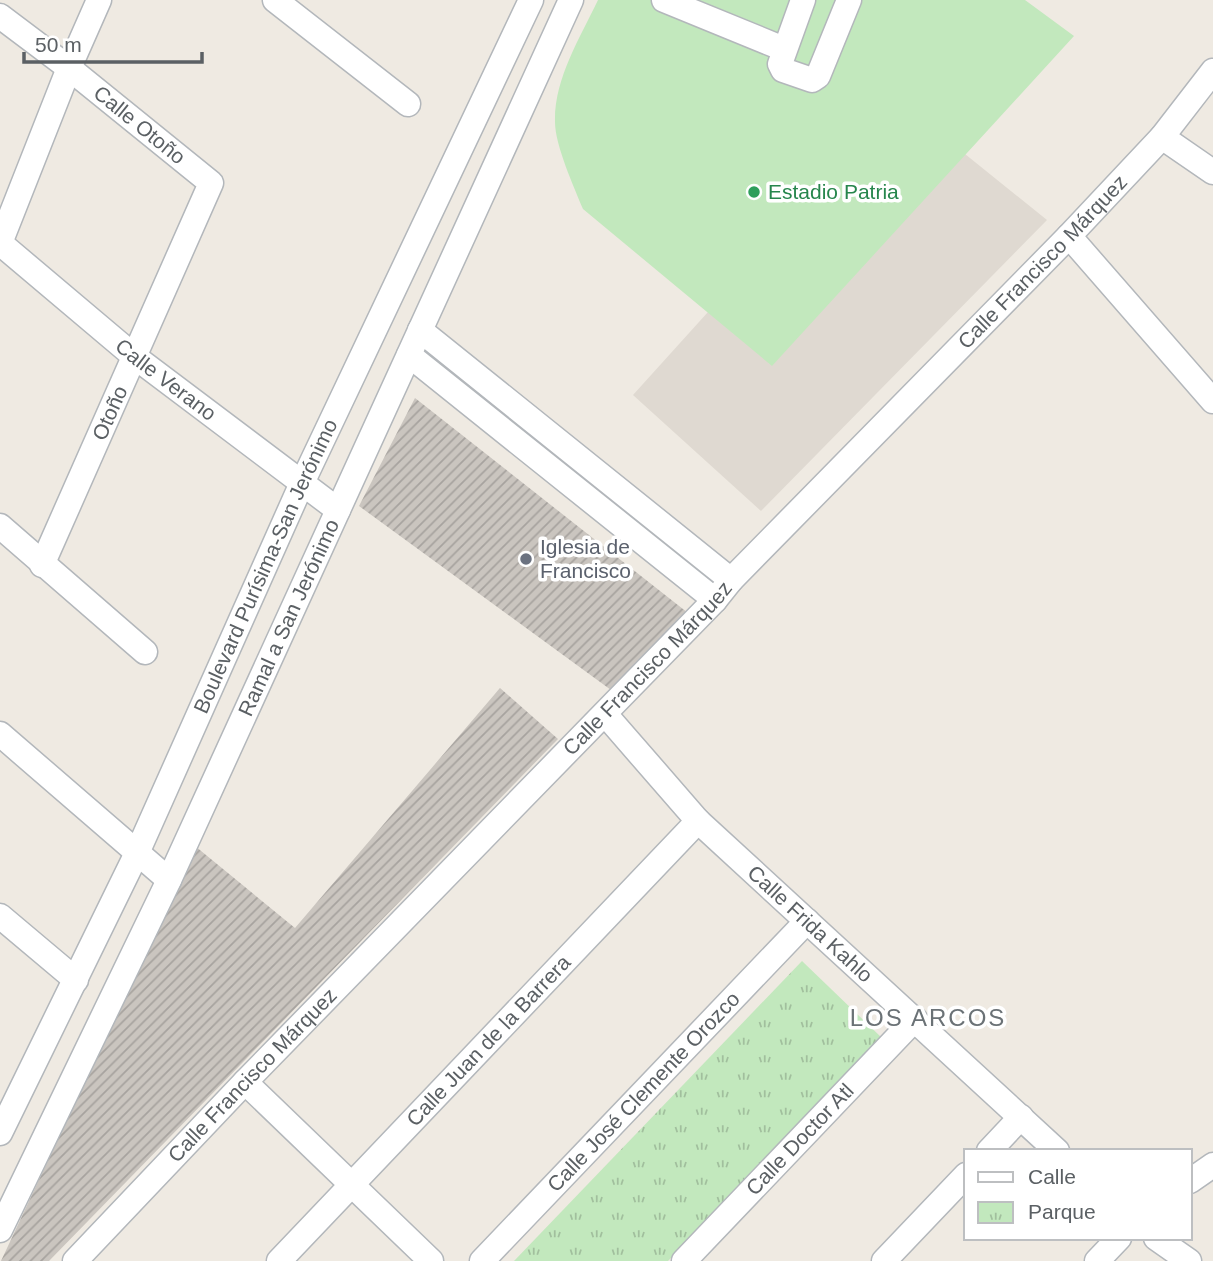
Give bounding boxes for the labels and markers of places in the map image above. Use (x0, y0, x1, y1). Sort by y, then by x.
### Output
place label: Estadio Patria (768, 180, 899, 203)
marker: Estadio Patria (746, 184, 762, 200)
place label: Iglesia de Francisco (540, 535, 631, 582)
marker: Iglesia de Francisco (518, 551, 534, 567)

